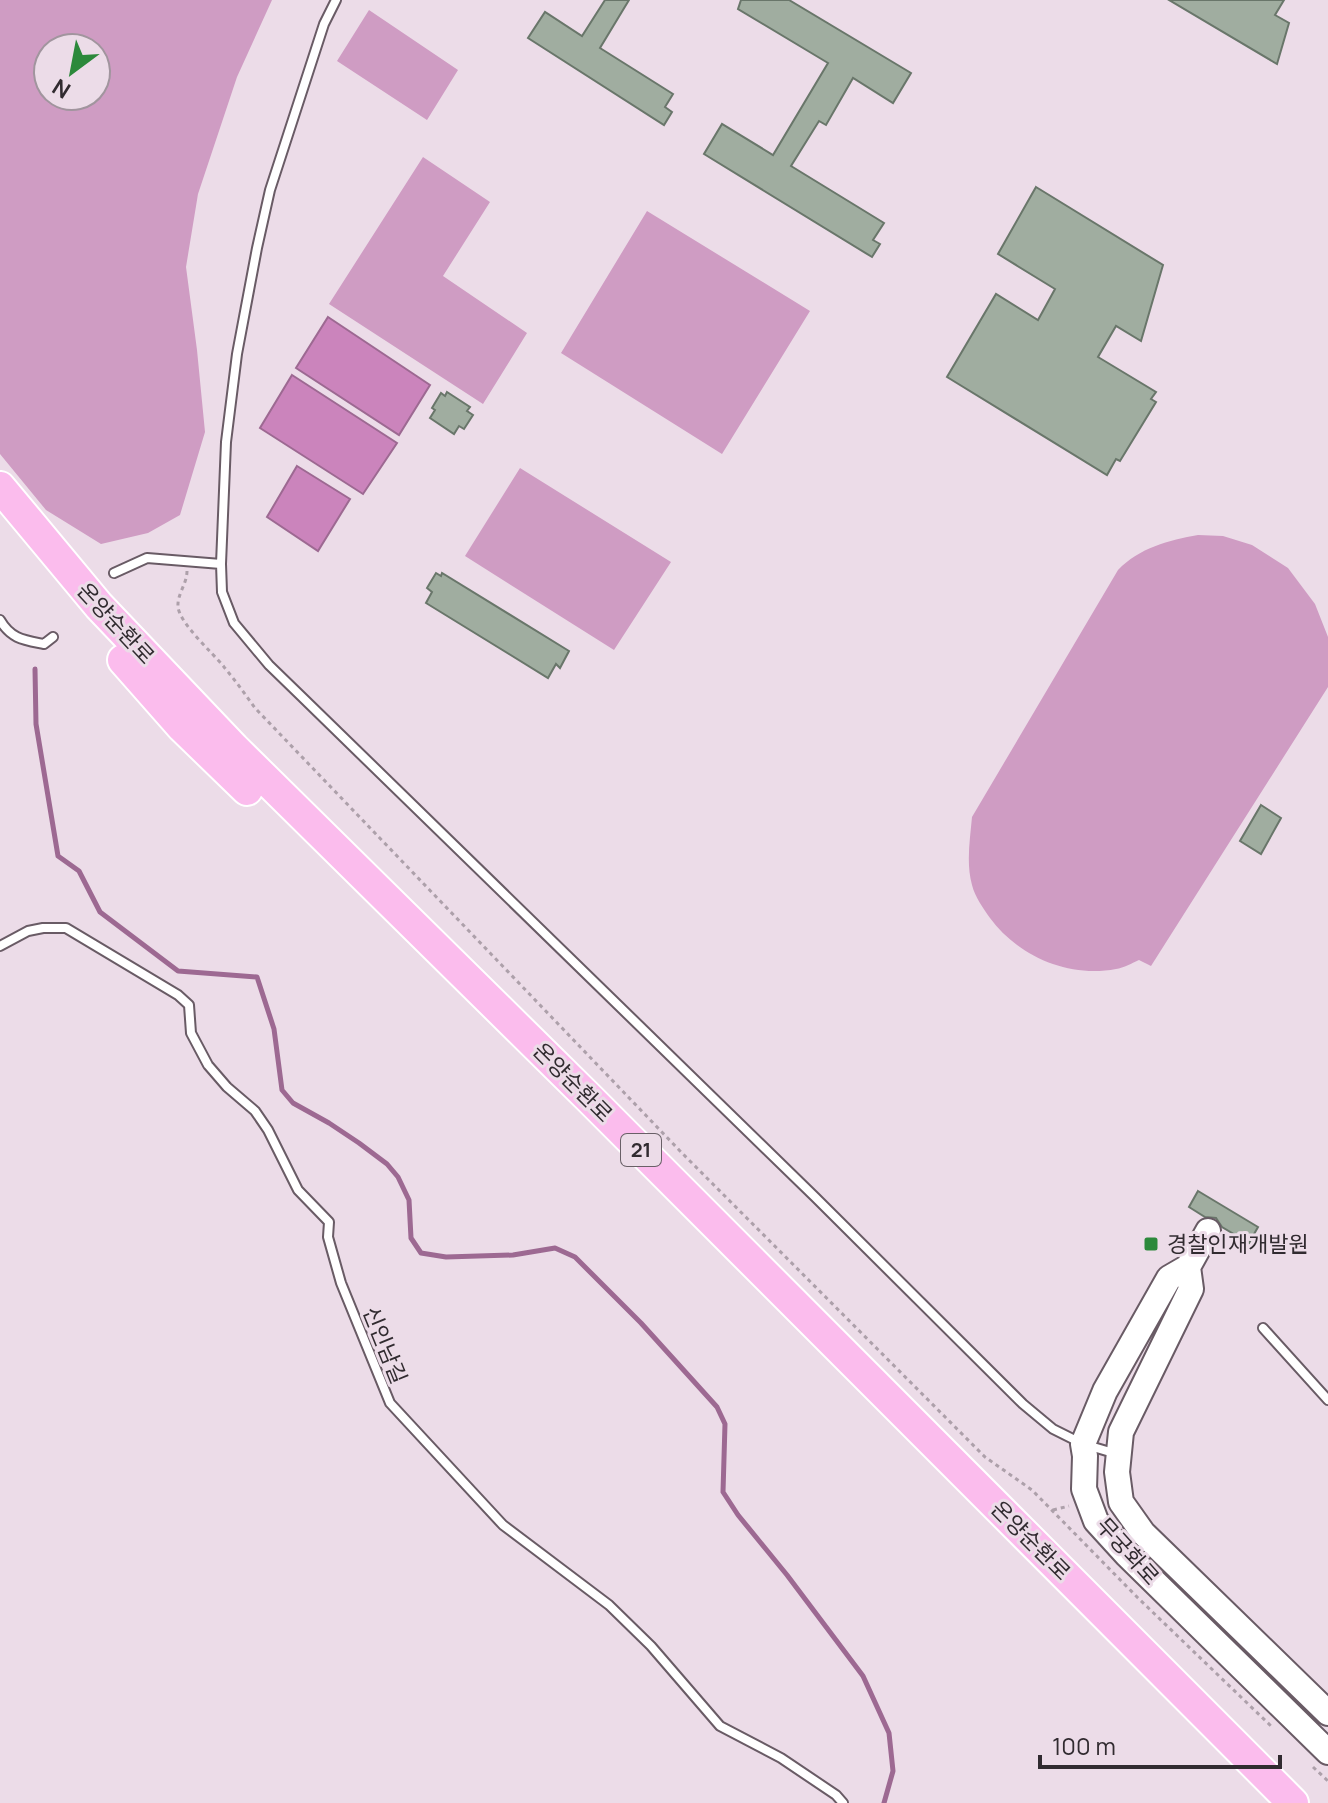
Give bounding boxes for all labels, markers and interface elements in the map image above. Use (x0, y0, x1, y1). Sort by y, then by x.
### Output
north arrow (32, 32, 112, 112)
text: N (47, 72, 76, 106)
street label: 온양순환로 (71, 576, 161, 670)
street label: 온양순환로 (527, 1036, 619, 1128)
road number: 21 (621, 1134, 661, 1166)
place label: 경찰인재개발원 (1167, 1229, 1309, 1259)
marker: 경찰인재개발원 (1142, 1235, 1160, 1253)
street label: 신인남길 (356, 1302, 414, 1388)
street label: 온양순환로 (985, 1494, 1077, 1586)
street label: 무궁화로 (1090, 1511, 1166, 1591)
scale bar (1040, 1719, 1280, 1769)
text: 100 m (1052, 1729, 1116, 1762)

